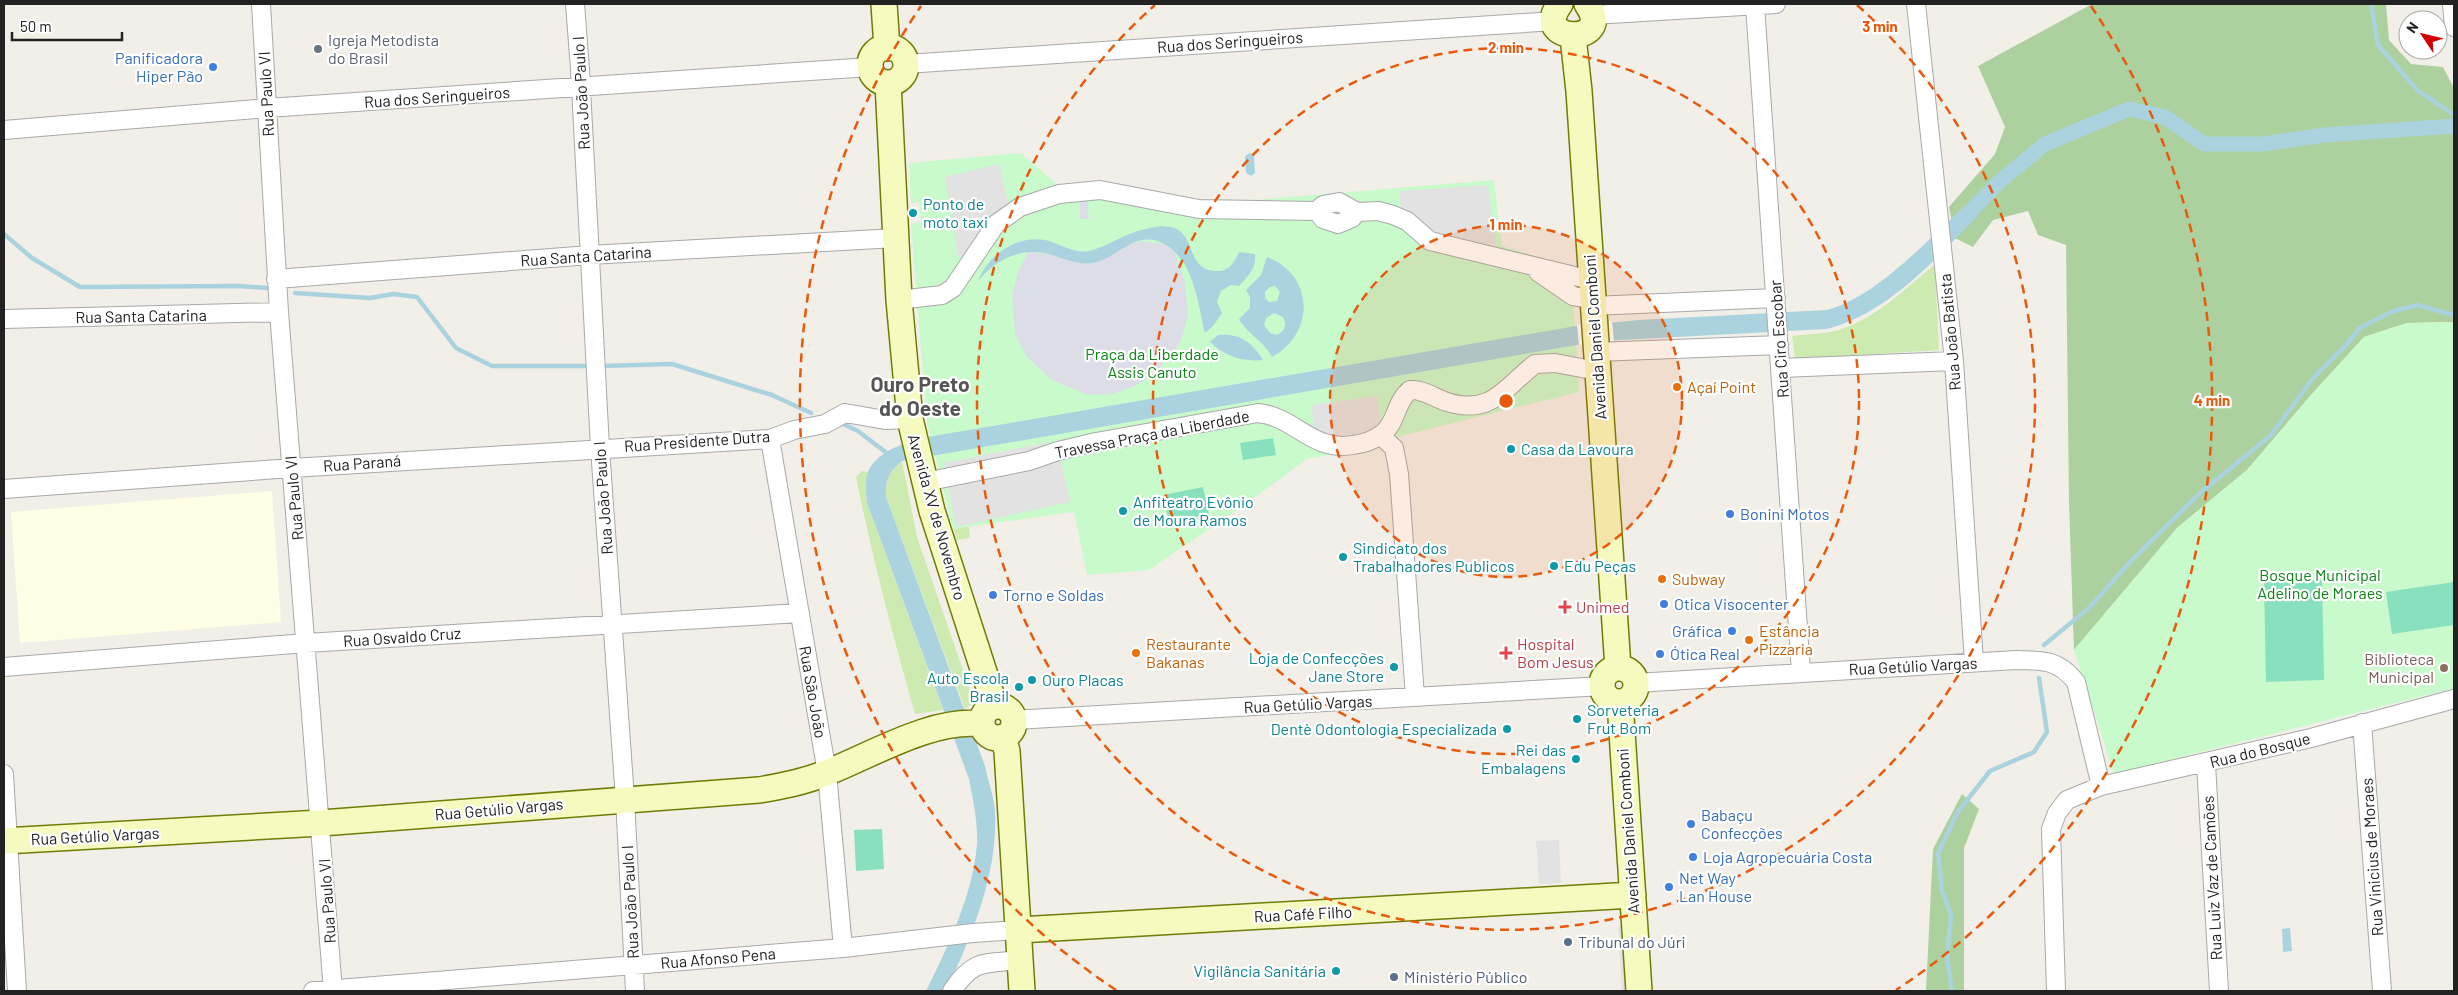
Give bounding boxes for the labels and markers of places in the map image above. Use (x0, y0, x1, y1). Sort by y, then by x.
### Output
place label: Igreja Metodista do Brasil (328, 30, 439, 67)
marker: Igreja Metodista do Brasil (312, 43, 324, 55)
place label: Panificadora Hiper Pão (115, 48, 203, 85)
marker: Panificadora Hiper Pão (207, 61, 219, 73)
place label: Ponto de moto taxi (923, 194, 988, 231)
marker: Ponto de moto taxi (907, 207, 919, 219)
place label: Açaí Point (1687, 377, 1756, 396)
marker: Açaí Point (1671, 381, 1683, 393)
centre of rings (1497, 392, 1515, 410)
place label: Casa da Lavoura (1521, 439, 1634, 458)
marker: Casa da Lavoura (1505, 443, 1517, 455)
place label: Anfiteatro Evônio de Moura Ramos (1133, 492, 1254, 529)
place label: Bonini Motos (1740, 504, 1829, 523)
marker: Anfiteatro Evônio de Moura Ramos (1117, 505, 1129, 517)
marker: Bonini Motos (1724, 508, 1736, 520)
place label: Sindicato dos Trabalhadores Publicos (1353, 538, 1514, 575)
marker: Sindicato dos Trabalhadores Publicos (1337, 551, 1349, 563)
place label: Edu Peças (1564, 556, 1636, 575)
marker: Edu Peças (1548, 560, 1560, 572)
place label: Subway (1672, 569, 1726, 588)
marker: Subway (1656, 573, 1668, 585)
place label: Torno e Soldas (1003, 585, 1104, 604)
marker: Torno e Soldas (987, 589, 999, 601)
place label: Otica Visocenter (1674, 594, 1789, 613)
place label: Unimed (1576, 597, 1629, 616)
marker: Otica Visocenter (1658, 598, 1670, 610)
marker: Unimed (1558, 600, 1572, 614)
place label: Gráfica (1672, 621, 1722, 640)
place label: Estância Pizzaria (1759, 621, 1819, 658)
marker: Gráfica (1726, 625, 1738, 637)
place label: Restaurante Bakanas (1146, 634, 1231, 671)
place label: Hospital Bom Jesus (1517, 634, 1594, 671)
marker: Estância Pizzaria (1743, 634, 1755, 646)
place label: Ótica Real (1670, 644, 1740, 663)
marker: Hospital Bom Jesus (1499, 646, 1513, 660)
marker: Restaurante Bakanas (1130, 647, 1142, 659)
place label: Loja de Confecções Jane Store (1249, 648, 1384, 685)
marker: Ótica Real (1654, 648, 1666, 660)
place label: Biblioteca Municipal (2364, 649, 2434, 686)
marker: Loja de Confecções Jane Store (1388, 661, 1400, 673)
marker: Biblioteca Municipal (2438, 662, 2450, 674)
place label: Auto Escola Brasil (927, 668, 1009, 705)
place label: Ouro Placas (1042, 670, 1124, 689)
marker: Ouro Placas (1026, 674, 1038, 686)
marker: Auto Escola Brasil (1013, 681, 1025, 693)
place label: Sorveteria Frut Bom (1587, 700, 1659, 737)
marker: Sorveteria Frut Bom (1571, 713, 1583, 725)
place label: Dentè Odontologia Especializada (1271, 719, 1497, 738)
marker: Dentè Odontologia Especializada (1501, 723, 1513, 735)
place label: Rei das Embalagens (1481, 740, 1566, 777)
marker: Rei das Embalagens (1570, 753, 1582, 765)
place label: Babaçu Confecções (1701, 805, 1783, 842)
marker: Babaçu Confecções (1685, 818, 1697, 830)
place label: Loja Agropecuária Costa (1703, 847, 1872, 866)
marker: Loja Agropecuária Costa (1687, 851, 1699, 863)
place label: Net Way Lan House (1679, 868, 1752, 905)
marker: Net Way Lan House (1663, 881, 1675, 893)
place label: Tribunal do Júri (1578, 932, 1686, 951)
marker: Tribunal do Júri (1562, 936, 1574, 948)
place label: Vigilância Sanitária (1193, 961, 1326, 980)
marker: Vigilância Sanitária (1330, 965, 1342, 977)
place label: Ministério Público (1404, 967, 1527, 986)
marker: Ministério Público (1388, 971, 1400, 983)

